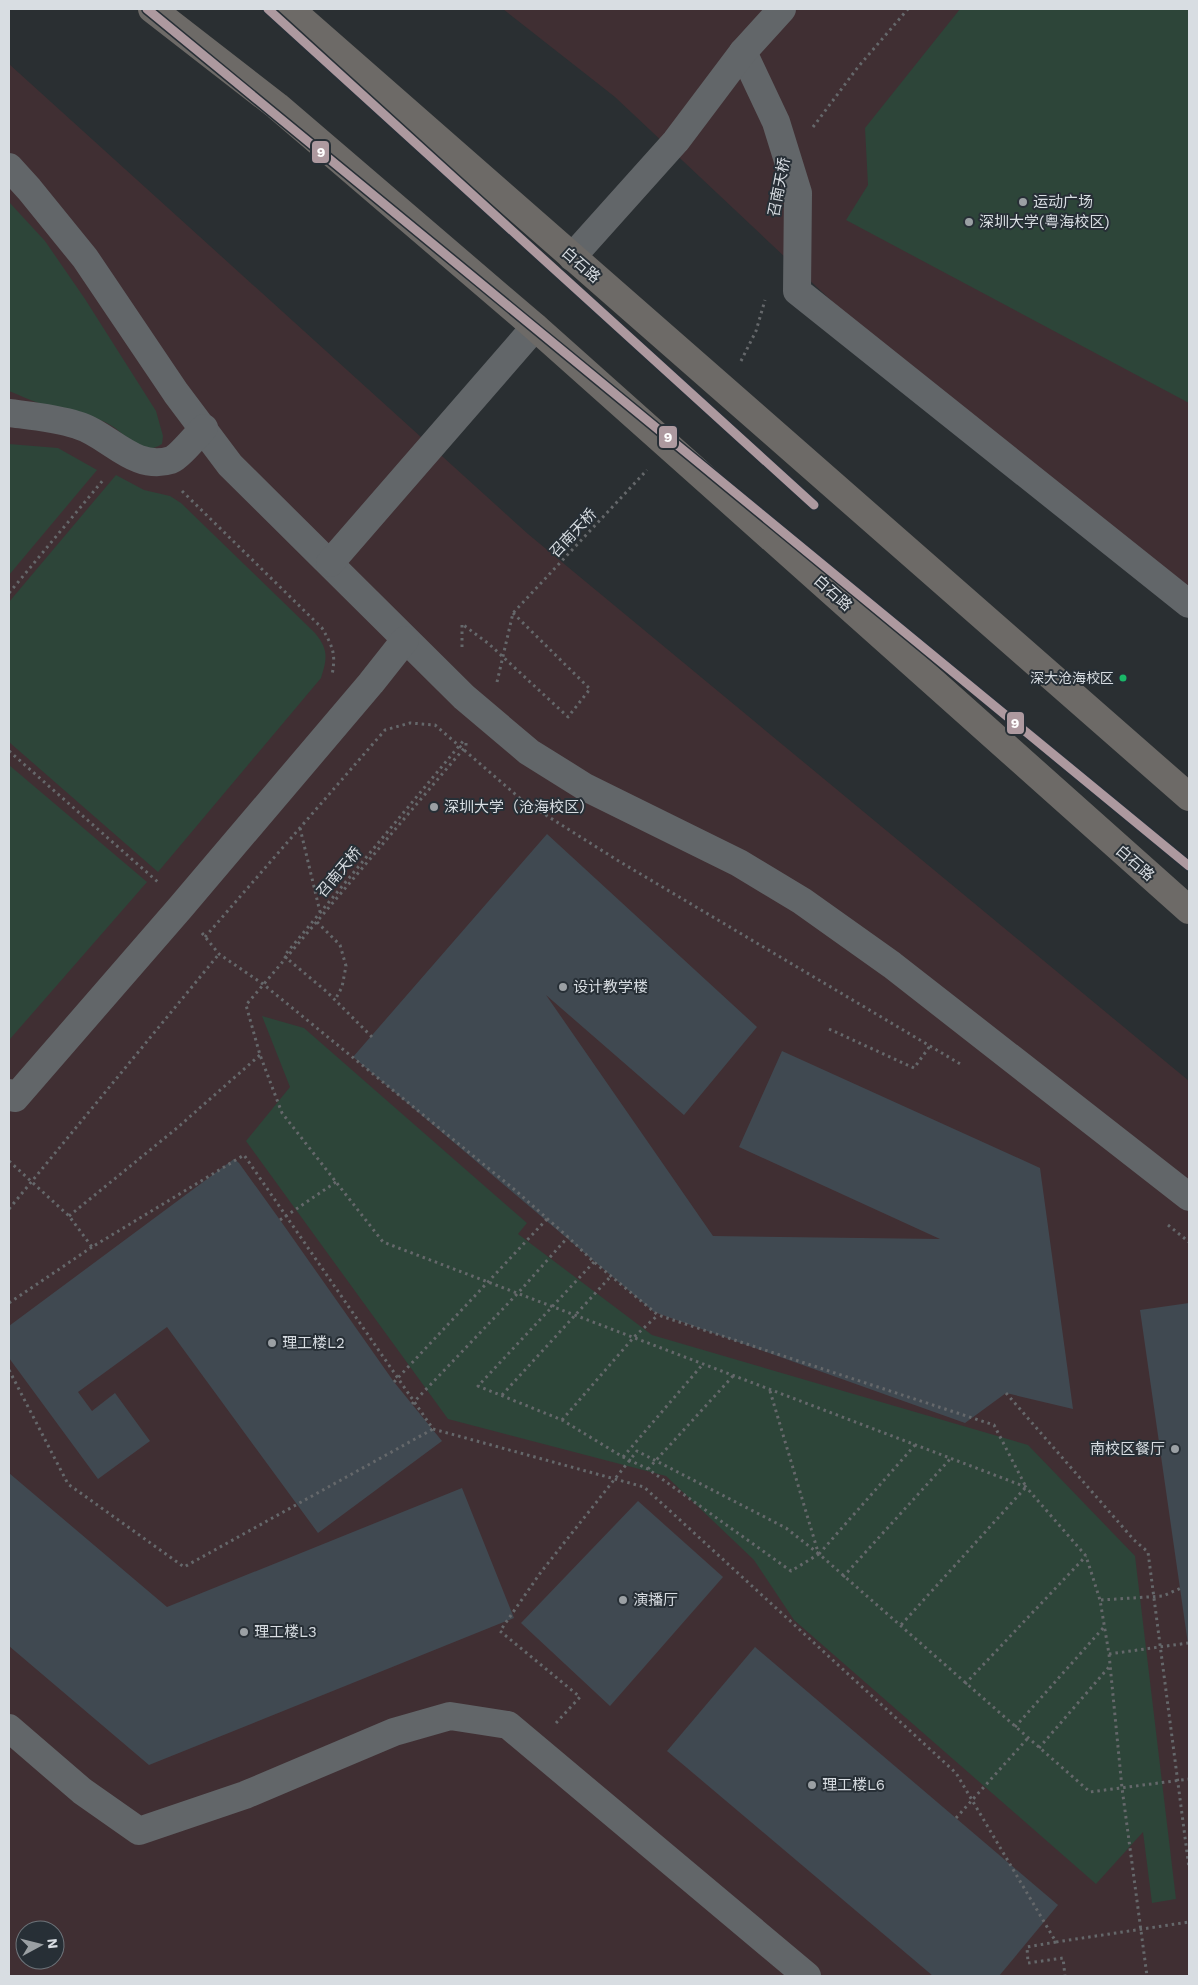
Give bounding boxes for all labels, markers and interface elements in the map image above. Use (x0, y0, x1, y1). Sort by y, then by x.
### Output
line badge: 9 (311, 140, 330, 164)
text: 9 (317, 144, 325, 160)
street label: 召南天桥 (764, 156, 794, 218)
place label: 运动广场 (1033, 193, 1093, 211)
marker: 运动广场 (1017, 196, 1029, 208)
place label: 深圳大学(粤海校区) (979, 213, 1110, 231)
marker: 深圳大学(粤海校区) (963, 216, 975, 228)
street label: 白石路 (558, 243, 604, 287)
line badge: 9 (658, 425, 678, 449)
text: 9 (664, 429, 672, 445)
street label: 召南天桥 (546, 505, 600, 561)
street label: 白石路 (810, 571, 856, 615)
place label: 深大沧海校区 (1030, 670, 1114, 686)
marker: 深大沧海校区 (1118, 673, 1128, 683)
line badge: 9 (1006, 711, 1025, 735)
text: 9 (1011, 715, 1019, 731)
place label: 深圳大学（沧海校区） (444, 798, 594, 816)
marker: 深圳大学（沧海校区） (428, 801, 440, 813)
street label: 白石路 (1112, 841, 1158, 885)
street label: 召南天桥 (313, 843, 365, 901)
place label: 设计教学楼 (573, 978, 648, 996)
marker: 设计教学楼 (557, 981, 569, 993)
place label: 理工楼L2 (282, 1334, 345, 1352)
marker: 理工楼L2 (266, 1337, 278, 1349)
place label: 南校区餐厅 (1090, 1440, 1165, 1458)
marker: 南校区餐厅 (1169, 1443, 1181, 1455)
place label: 演播厅 (633, 1591, 678, 1609)
marker: 演播厅 (617, 1594, 629, 1606)
place label: 理工楼L3 (254, 1623, 317, 1641)
marker: 理工楼L3 (238, 1626, 250, 1638)
place label: 理工楼L6 (822, 1776, 885, 1794)
marker: 理工楼L6 (806, 1779, 818, 1791)
north arrow (15, 1920, 65, 1970)
text: N (44, 1937, 61, 1950)

